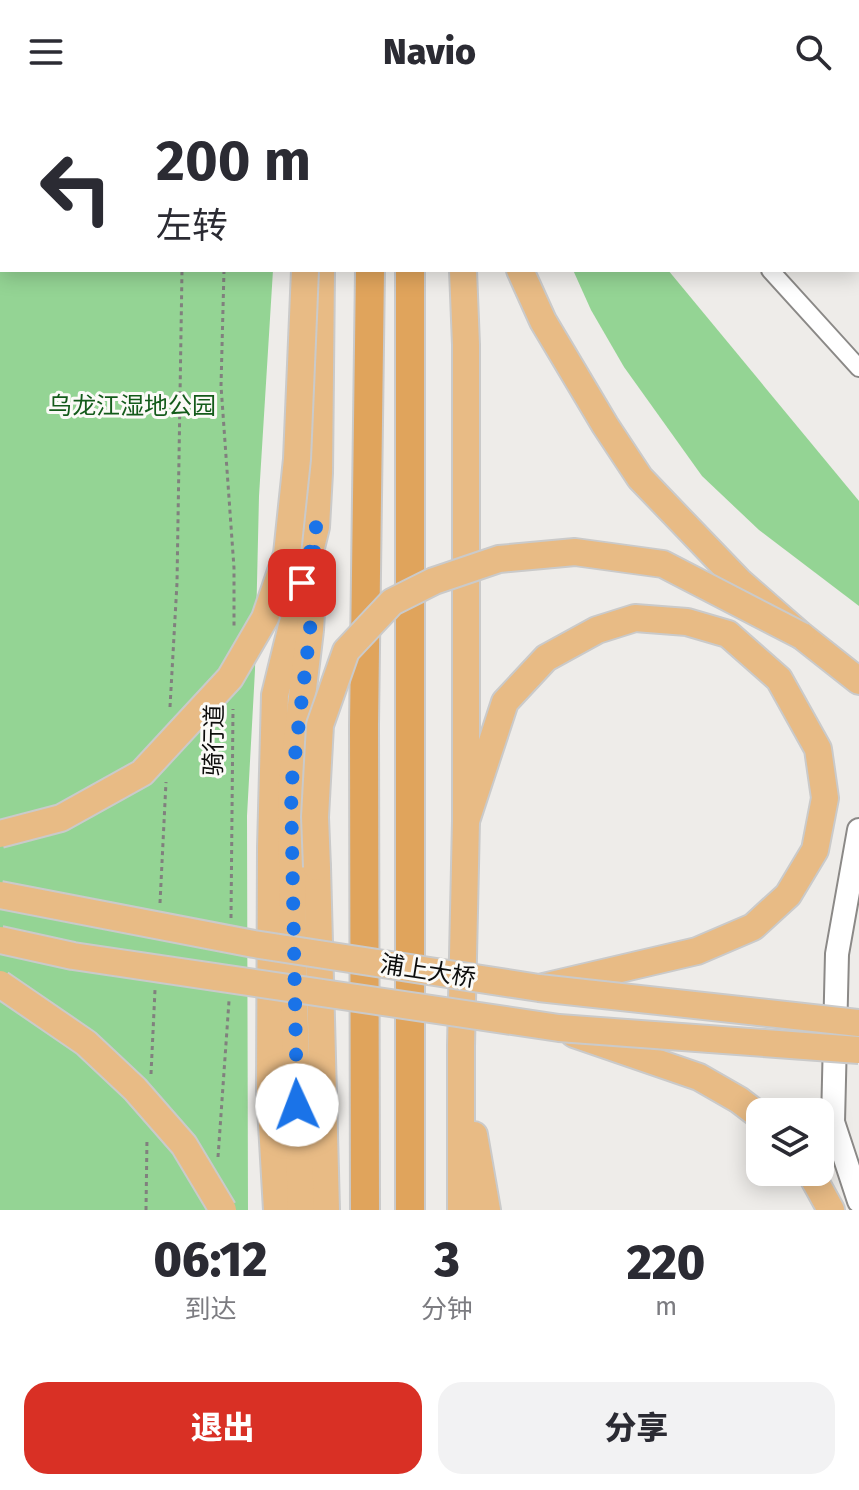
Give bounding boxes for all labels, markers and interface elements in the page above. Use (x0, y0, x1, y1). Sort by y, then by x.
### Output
icon: menu (24, 30, 68, 74)
text: Navio (383, 30, 476, 74)
icon: search (791, 30, 835, 74)
text: 200 m (156, 128, 311, 195)
icon: left (24, 136, 128, 240)
text: 左转 (156, 204, 228, 248)
park label: 乌龙江湿地公园 (48, 392, 216, 420)
pin (268, 549, 336, 617)
icon: arrive (280, 561, 324, 605)
street label: 骑行道 (199, 704, 229, 776)
street label: 浦上大桥 (378, 950, 478, 992)
position arrow (255, 1063, 339, 1147)
map controls (746, 1098, 834, 1186)
button: layers (746, 1098, 834, 1186)
text: 06:12 (154, 1231, 267, 1289)
text: 3 (434, 1231, 460, 1289)
text: 220 (627, 1234, 705, 1292)
text: m (655, 1291, 677, 1322)
text: 到达 (185, 1294, 237, 1325)
text: 分钟 (421, 1294, 473, 1325)
button: 退出 (24, 1382, 422, 1474)
button: 分享 (438, 1382, 835, 1474)

